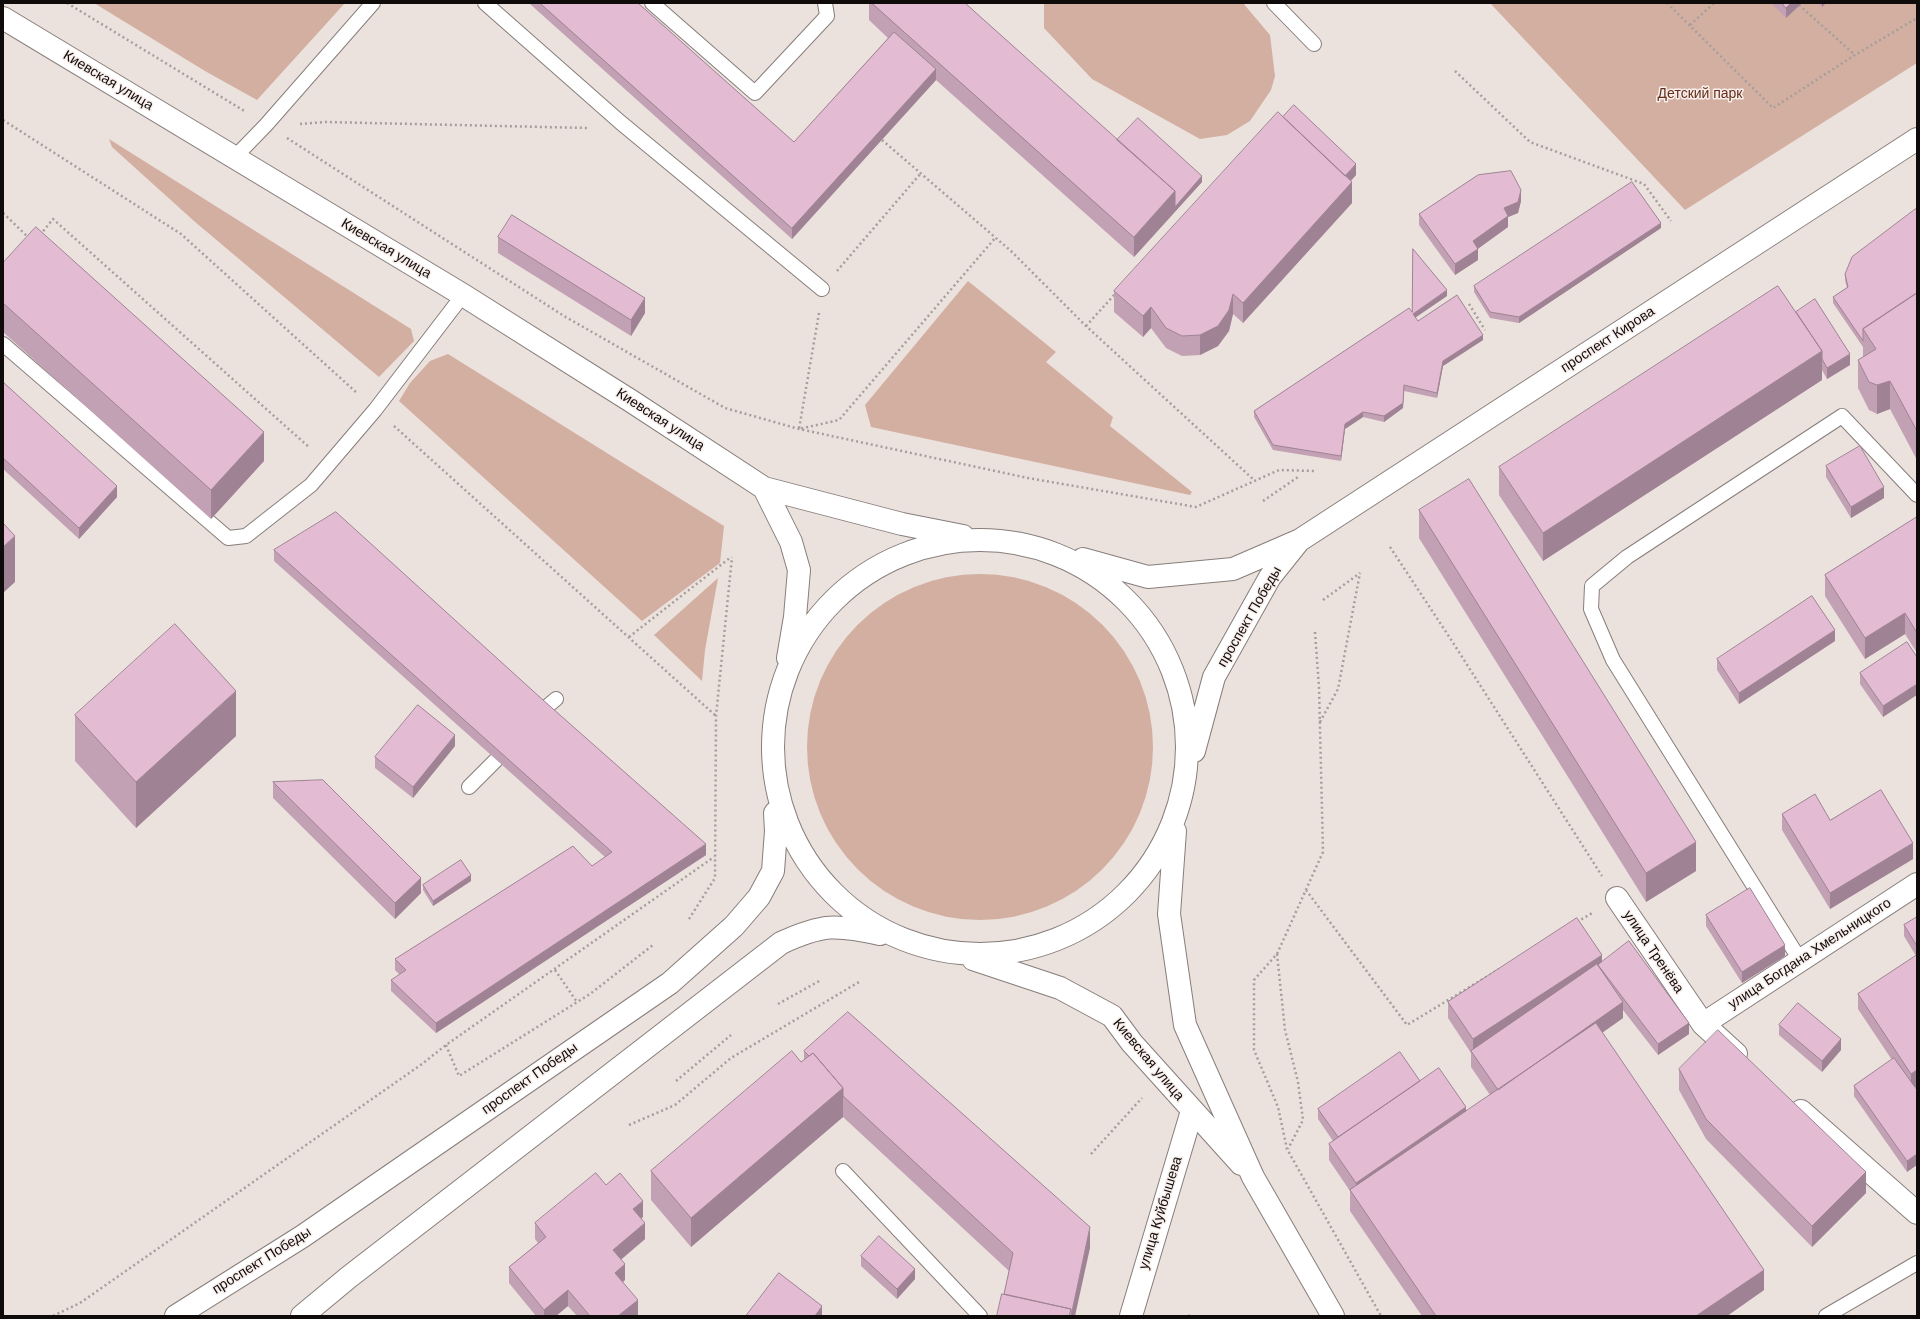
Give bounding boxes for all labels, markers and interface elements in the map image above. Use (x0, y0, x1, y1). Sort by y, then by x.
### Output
street label: Киевская улица (60, 48, 156, 114)
park label: Детский парк (1658, 86, 1742, 102)
street label: Киевская улица (338, 216, 434, 282)
street label: проспект Кирова (1558, 303, 1658, 377)
street label: Киевская улица (613, 385, 707, 455)
street label: проспект Победы (1214, 564, 1286, 670)
street label: улица Богдана Хмельницкого (1725, 895, 1895, 1013)
street label: улица Тренёва (1619, 907, 1687, 997)
street label: Киевская улица (1109, 1016, 1187, 1104)
street label: проспект Победы (479, 1040, 581, 1118)
street label: улица Куйбышева (1136, 1154, 1186, 1272)
street label: проспект Победы (209, 1224, 315, 1298)

